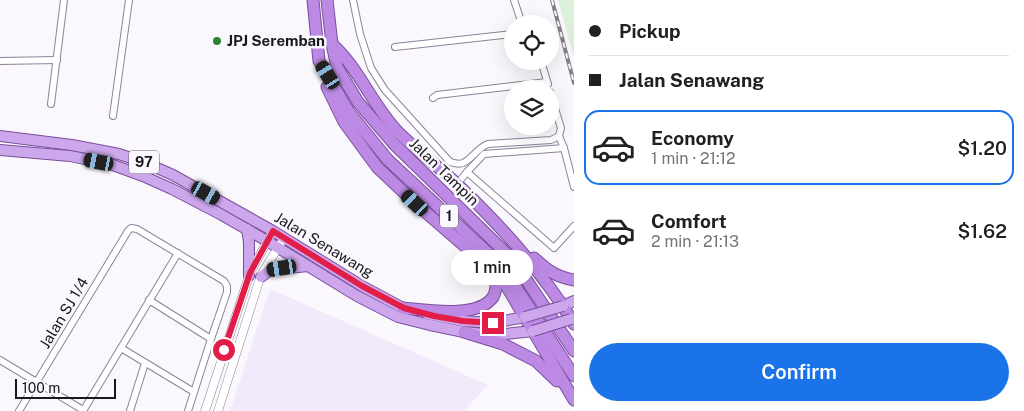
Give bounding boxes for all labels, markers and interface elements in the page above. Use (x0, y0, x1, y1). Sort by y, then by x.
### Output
map controls (504, 15, 559, 135)
button: locate (504, 15, 559, 70)
text: Pickup (619, 20, 681, 42)
place label: JPJ Seremban (227, 32, 325, 49)
marker: JPJ Seremban (211, 35, 223, 47)
car (313, 58, 342, 92)
text: Jalan Senawang (619, 69, 764, 91)
button: layers (504, 80, 559, 135)
icon: car (591, 125, 636, 170)
text: Economy (651, 127, 734, 149)
street label: Jalan Tampin (406, 134, 483, 209)
text: $1.20 (957, 137, 1007, 159)
text: 1 min · 21:12 (651, 149, 736, 168)
road number: 97 (129, 150, 159, 173)
car (82, 152, 115, 172)
car (189, 179, 222, 207)
car (398, 187, 431, 219)
road number: 1 (440, 205, 458, 228)
street label: Jalan Senawang (272, 208, 377, 281)
icon: car (591, 208, 636, 253)
text: Comfort (651, 210, 727, 232)
text: $1.62 (958, 220, 1007, 242)
text: 2 min · 21:13 (651, 232, 739, 251)
callout: 1 min (452, 250, 534, 286)
car (266, 258, 297, 278)
text: 1 min (473, 258, 511, 277)
street label: Jalan SJ 1/4 (36, 274, 91, 351)
route end (482, 312, 504, 334)
route start (213, 339, 235, 361)
button: Confirm (589, 343, 1009, 401)
scale bar (15, 376, 116, 399)
text: 100 m (22, 380, 60, 396)

